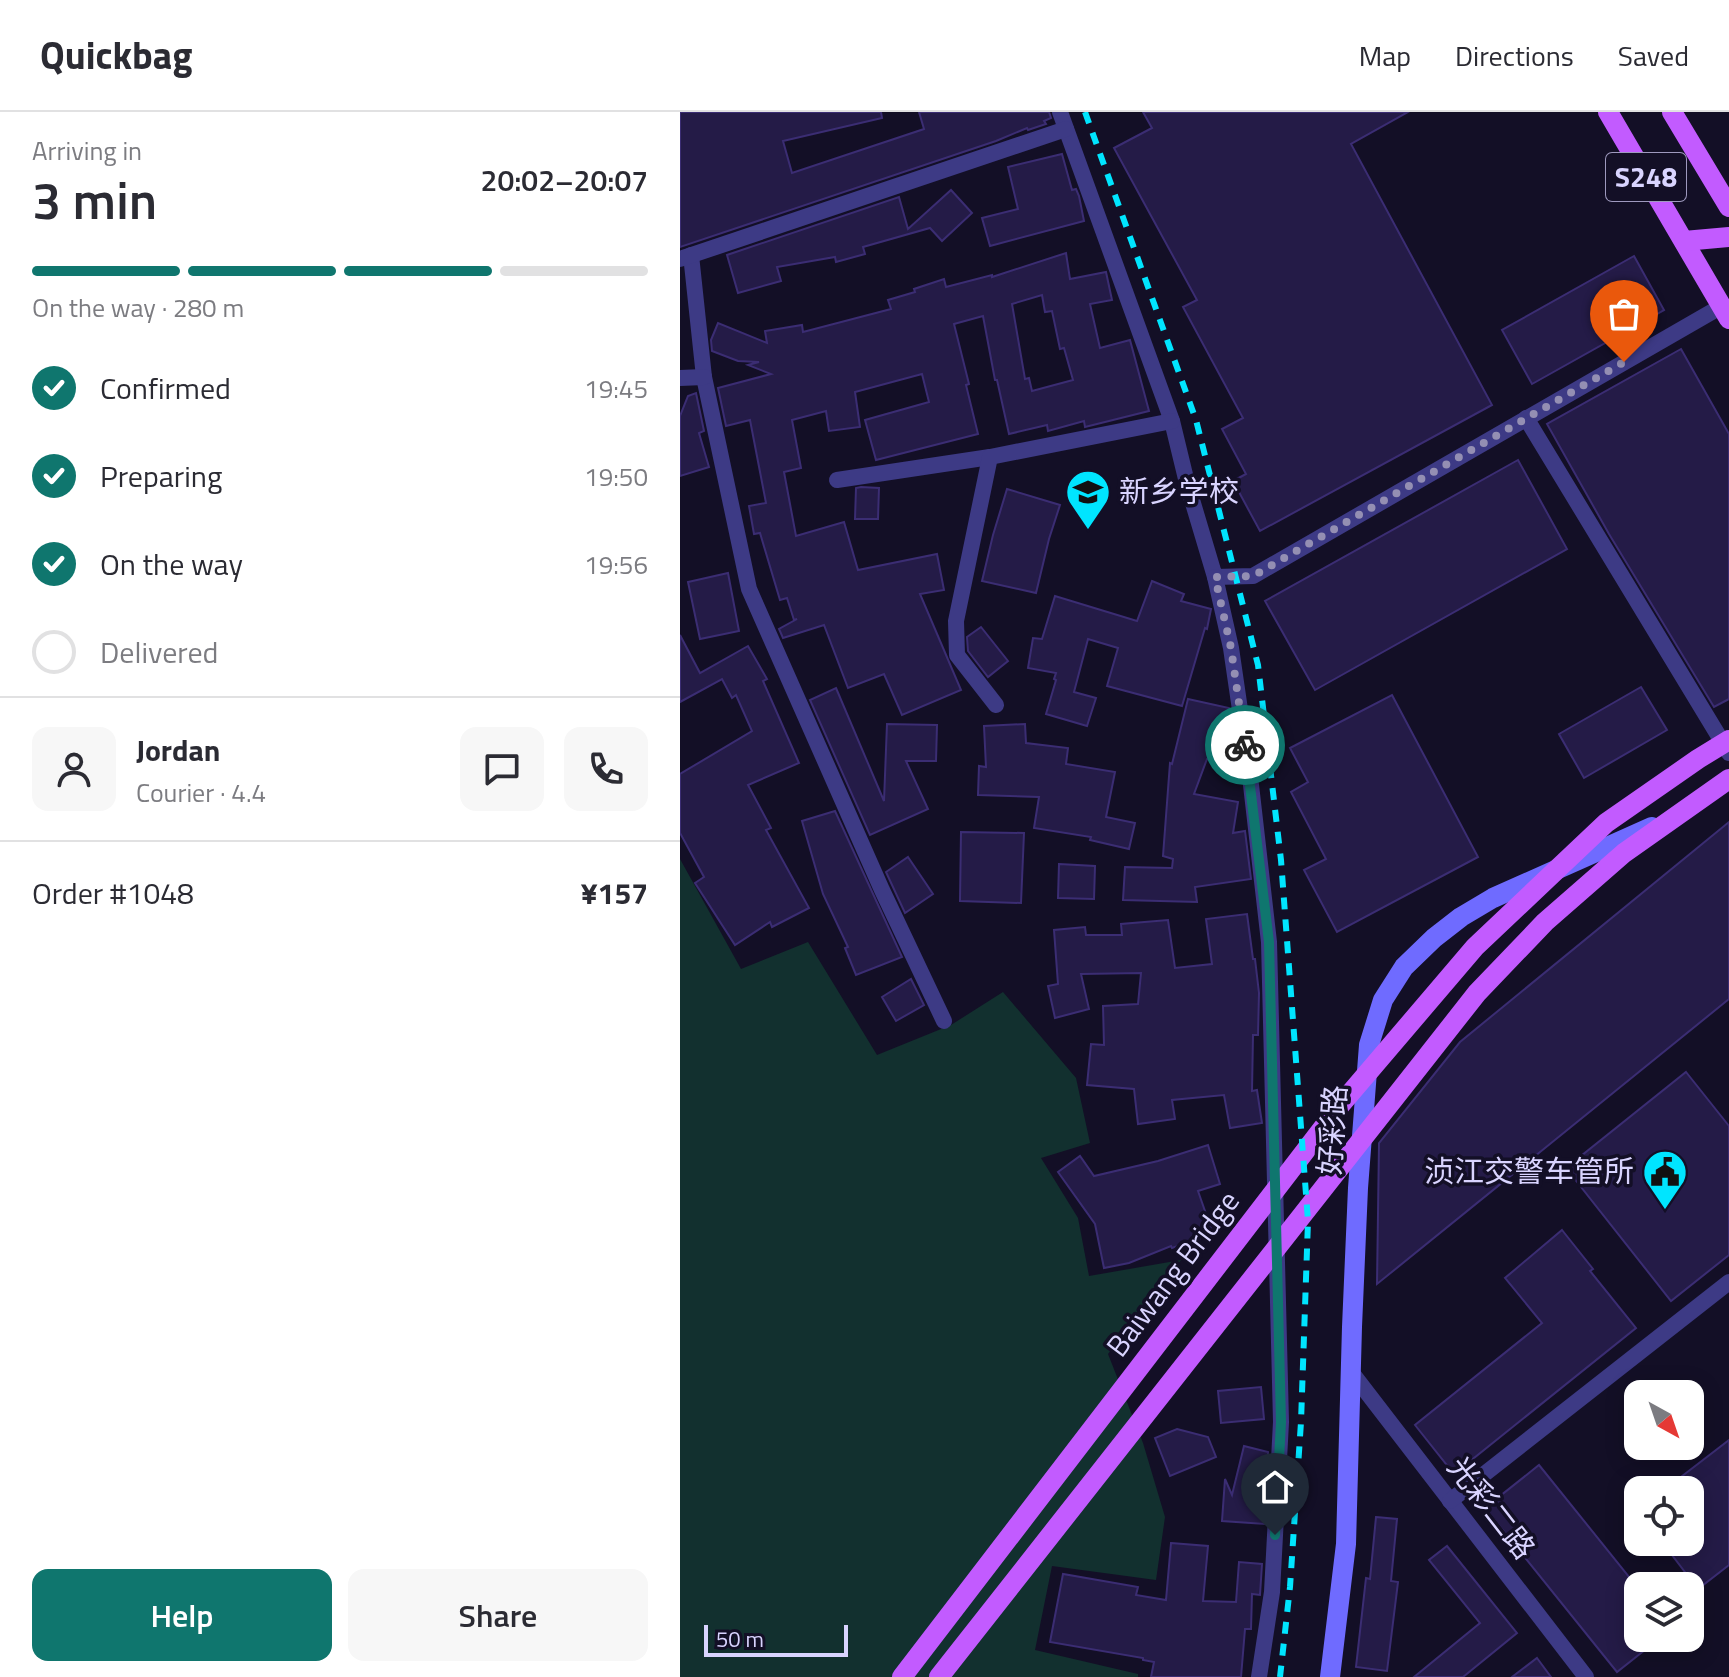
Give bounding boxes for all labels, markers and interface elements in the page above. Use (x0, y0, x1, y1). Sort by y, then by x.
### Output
text: Quickbag (40, 26, 193, 84)
text: Map (1359, 34, 1411, 77)
text: Directions (1455, 34, 1574, 77)
text: Saved (1618, 34, 1689, 77)
text: Arriving in (32, 131, 142, 170)
road number: S248 (1606, 153, 1686, 201)
text: 20:02–20:07 (481, 157, 648, 203)
text: 3 min (32, 160, 157, 239)
pin (1590, 280, 1658, 362)
text: On the way · 280 m (32, 288, 244, 327)
icon: bag (1602, 292, 1646, 336)
text: Confirmed (100, 365, 231, 411)
icon: check (32, 366, 76, 410)
text: 19:45 (584, 369, 648, 408)
text: Preparing (100, 453, 222, 499)
icon: check (32, 454, 76, 498)
text: 19:50 (584, 457, 648, 496)
school or university icon: 新乡学校 (1064, 468, 1112, 531)
place label: 新乡学校 (1119, 468, 1239, 514)
text: On the way (100, 541, 243, 587)
icon: check (32, 542, 76, 586)
text: 19:56 (584, 545, 648, 584)
text: Delivered (100, 629, 218, 675)
courier (1205, 705, 1285, 785)
icon: bike (1223, 723, 1267, 767)
button: person (32, 727, 116, 811)
text: Jordan (136, 727, 220, 773)
button: chat (460, 727, 544, 811)
button: phone (564, 727, 648, 811)
text: Courier · 4.4 (136, 773, 266, 812)
text: Order #1048 (32, 870, 194, 916)
text: ¥157 (581, 870, 648, 916)
street label: 好彩路 (1306, 1083, 1358, 1176)
place label: 浈江交警车管所 (1424, 1148, 1634, 1194)
public building icon: 浈江交警车管所 (1641, 1148, 1689, 1211)
street label: Baiwang Bridge (1094, 1181, 1250, 1366)
north arrow (1624, 1380, 1704, 1460)
map controls (1624, 1380, 1704, 1652)
street label: 光彩二路 (1437, 1446, 1547, 1569)
pin (1241, 1453, 1309, 1535)
icon: home (1253, 1465, 1297, 1509)
button: locate (1624, 1476, 1704, 1556)
button: Help (32, 1569, 332, 1661)
button: Share (348, 1569, 648, 1661)
button: layers (1624, 1572, 1704, 1652)
scale bar (704, 1621, 848, 1657)
text: 50 m (716, 1622, 764, 1656)

